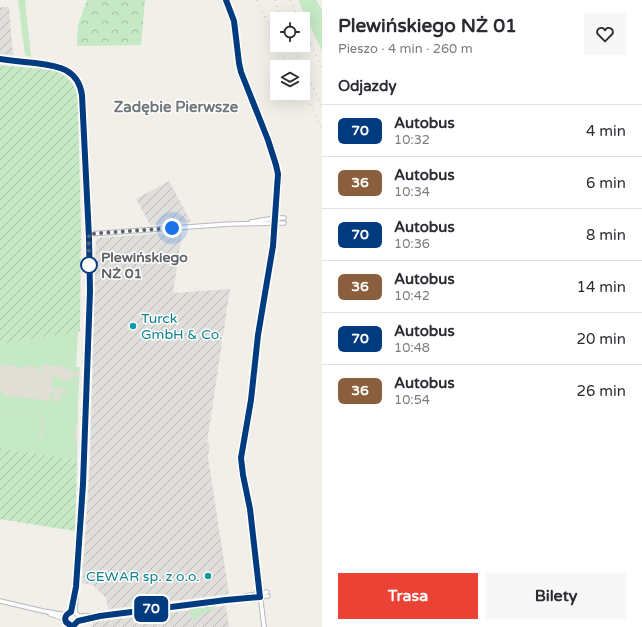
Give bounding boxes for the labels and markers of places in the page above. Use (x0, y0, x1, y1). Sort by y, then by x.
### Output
place label: Plewińskiego NŻ 01 (101, 249, 188, 282)
marker: Plewińskiego NŻ 01 (80, 256, 98, 274)
place label: Turck GmbH & Co. (141, 310, 223, 343)
marker: Turck GmbH & Co. (128, 321, 138, 331)
place label: CEWAR sp. z o.o. (86, 568, 200, 585)
marker: CEWAR sp. z o.o. (203, 571, 213, 581)

